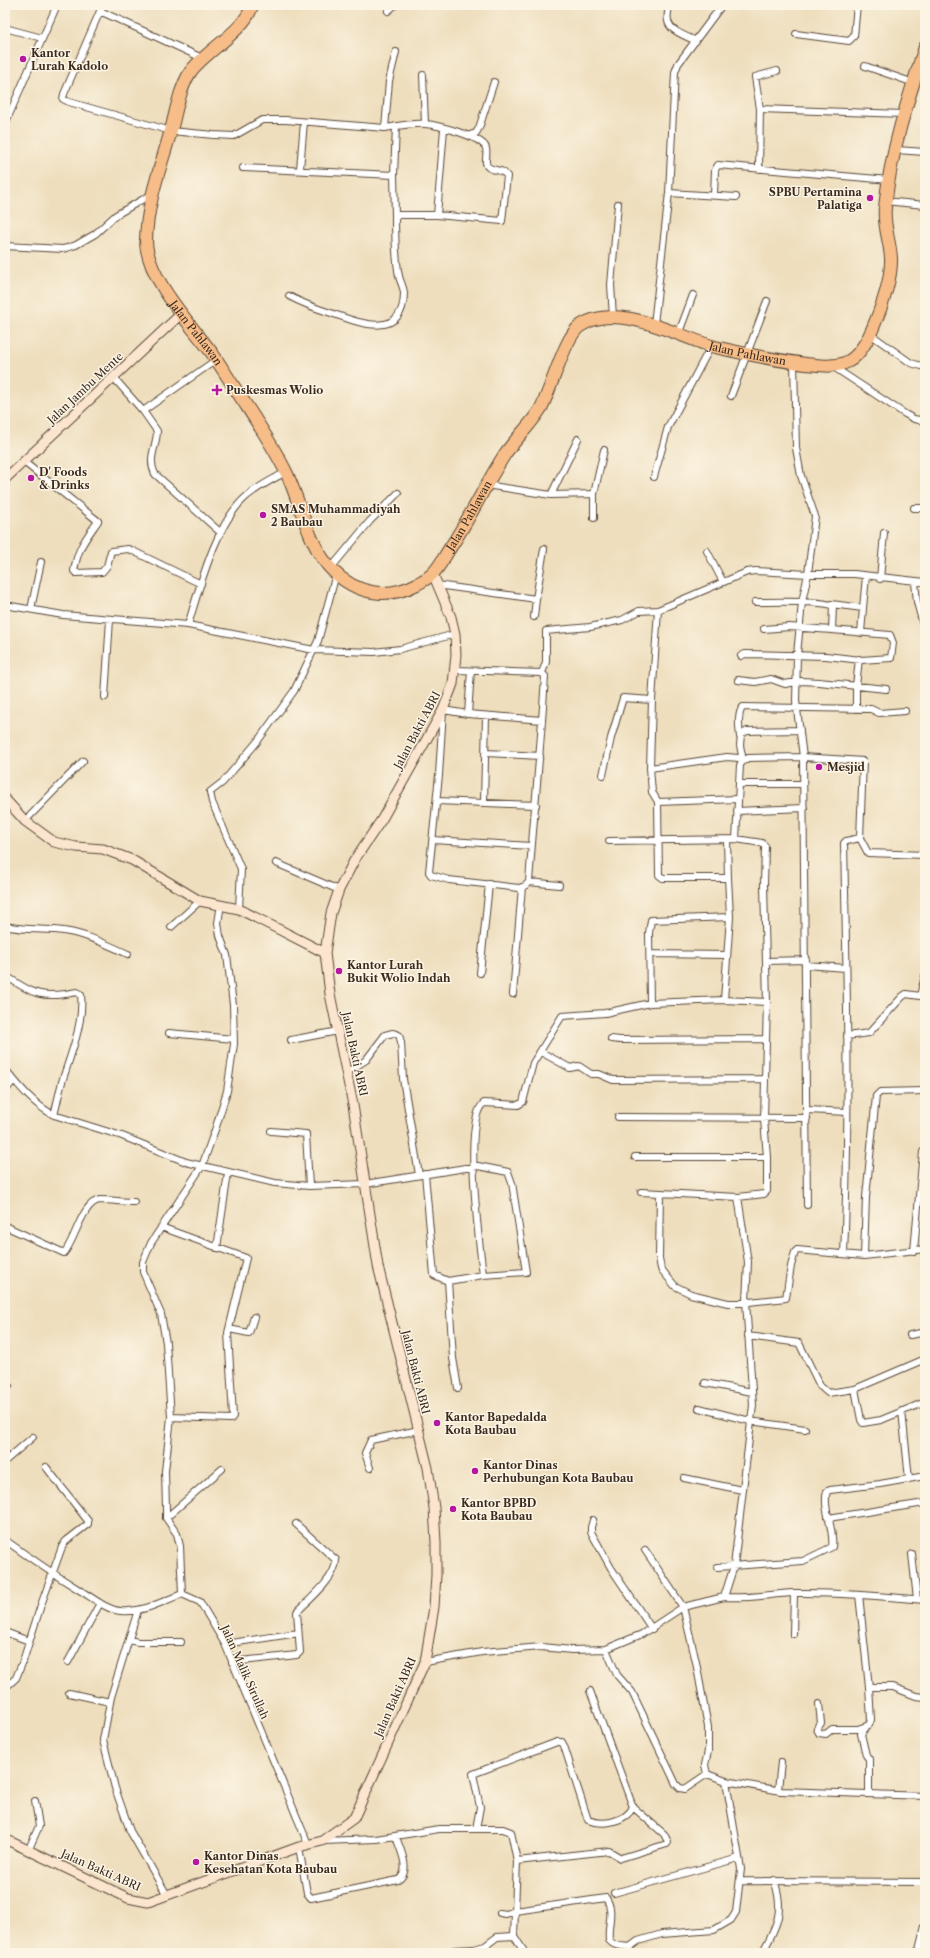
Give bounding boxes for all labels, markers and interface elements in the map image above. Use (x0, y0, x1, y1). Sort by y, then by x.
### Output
place label: Kantor Lurah Kadolo (31, 46, 108, 73)
marker: Kantor Lurah Kadolo (18, 54, 28, 64)
place label: SPBU Pertamina Palatiga (769, 185, 863, 212)
marker: SPBU Pertamina Palatiga (865, 193, 875, 203)
street label: Jalan Pahlawan (165, 296, 226, 368)
street label: Jalan Pahlawan (705, 338, 787, 368)
street label: Jalan Jambu Mente (43, 349, 126, 428)
place label: Puskesmas Wolio (226, 383, 323, 397)
marker: Puskesmas Wolio (211, 384, 223, 396)
place label: D' Foods & Drinks (39, 465, 89, 492)
marker: D' Foods & Drinks (26, 473, 36, 483)
street label: Jalan Pahlawan (442, 478, 495, 555)
place label: SMAS Muhammadiyah 2 Baubau (271, 502, 401, 529)
marker: SMAS Muhammadiyah 2 Baubau (258, 510, 268, 520)
street label: Jalan Bakti ABRI (390, 689, 443, 773)
place label: Mesjid (827, 760, 866, 774)
marker: Mesjid (814, 762, 824, 772)
place label: Kantor Lurah Bukit Wolio Indah (347, 958, 451, 985)
marker: Kantor Lurah Bukit Wolio Indah (334, 966, 344, 976)
street label: Jalan Bakti ABRI (339, 1009, 371, 1097)
street label: Jalan Bakti ABRI (398, 1327, 433, 1415)
place label: Kantor Bapedalda Kota Baubau (445, 1410, 547, 1437)
marker: Kantor Bapedalda Kota Baubau (432, 1418, 442, 1428)
place label: Kantor Dinas Perhubungan Kota Baubau (483, 1458, 634, 1485)
marker: Kantor Dinas Perhubungan Kota Baubau (470, 1466, 480, 1476)
place label: Kantor BPBD Kota Baubau (461, 1496, 537, 1523)
marker: Kantor BPBD Kota Baubau (448, 1504, 458, 1514)
street label: Jalan Malik Sirullah (217, 1621, 272, 1721)
street label: Jalan Bakti ABRI (370, 1655, 419, 1741)
street label: Jalan Bakti ABRI (57, 1845, 143, 1894)
place label: Kantor Dinas Kesehatan Kota Baubau (204, 1849, 338, 1876)
marker: Kantor Dinas Kesehatan Kota Baubau (191, 1857, 201, 1867)

